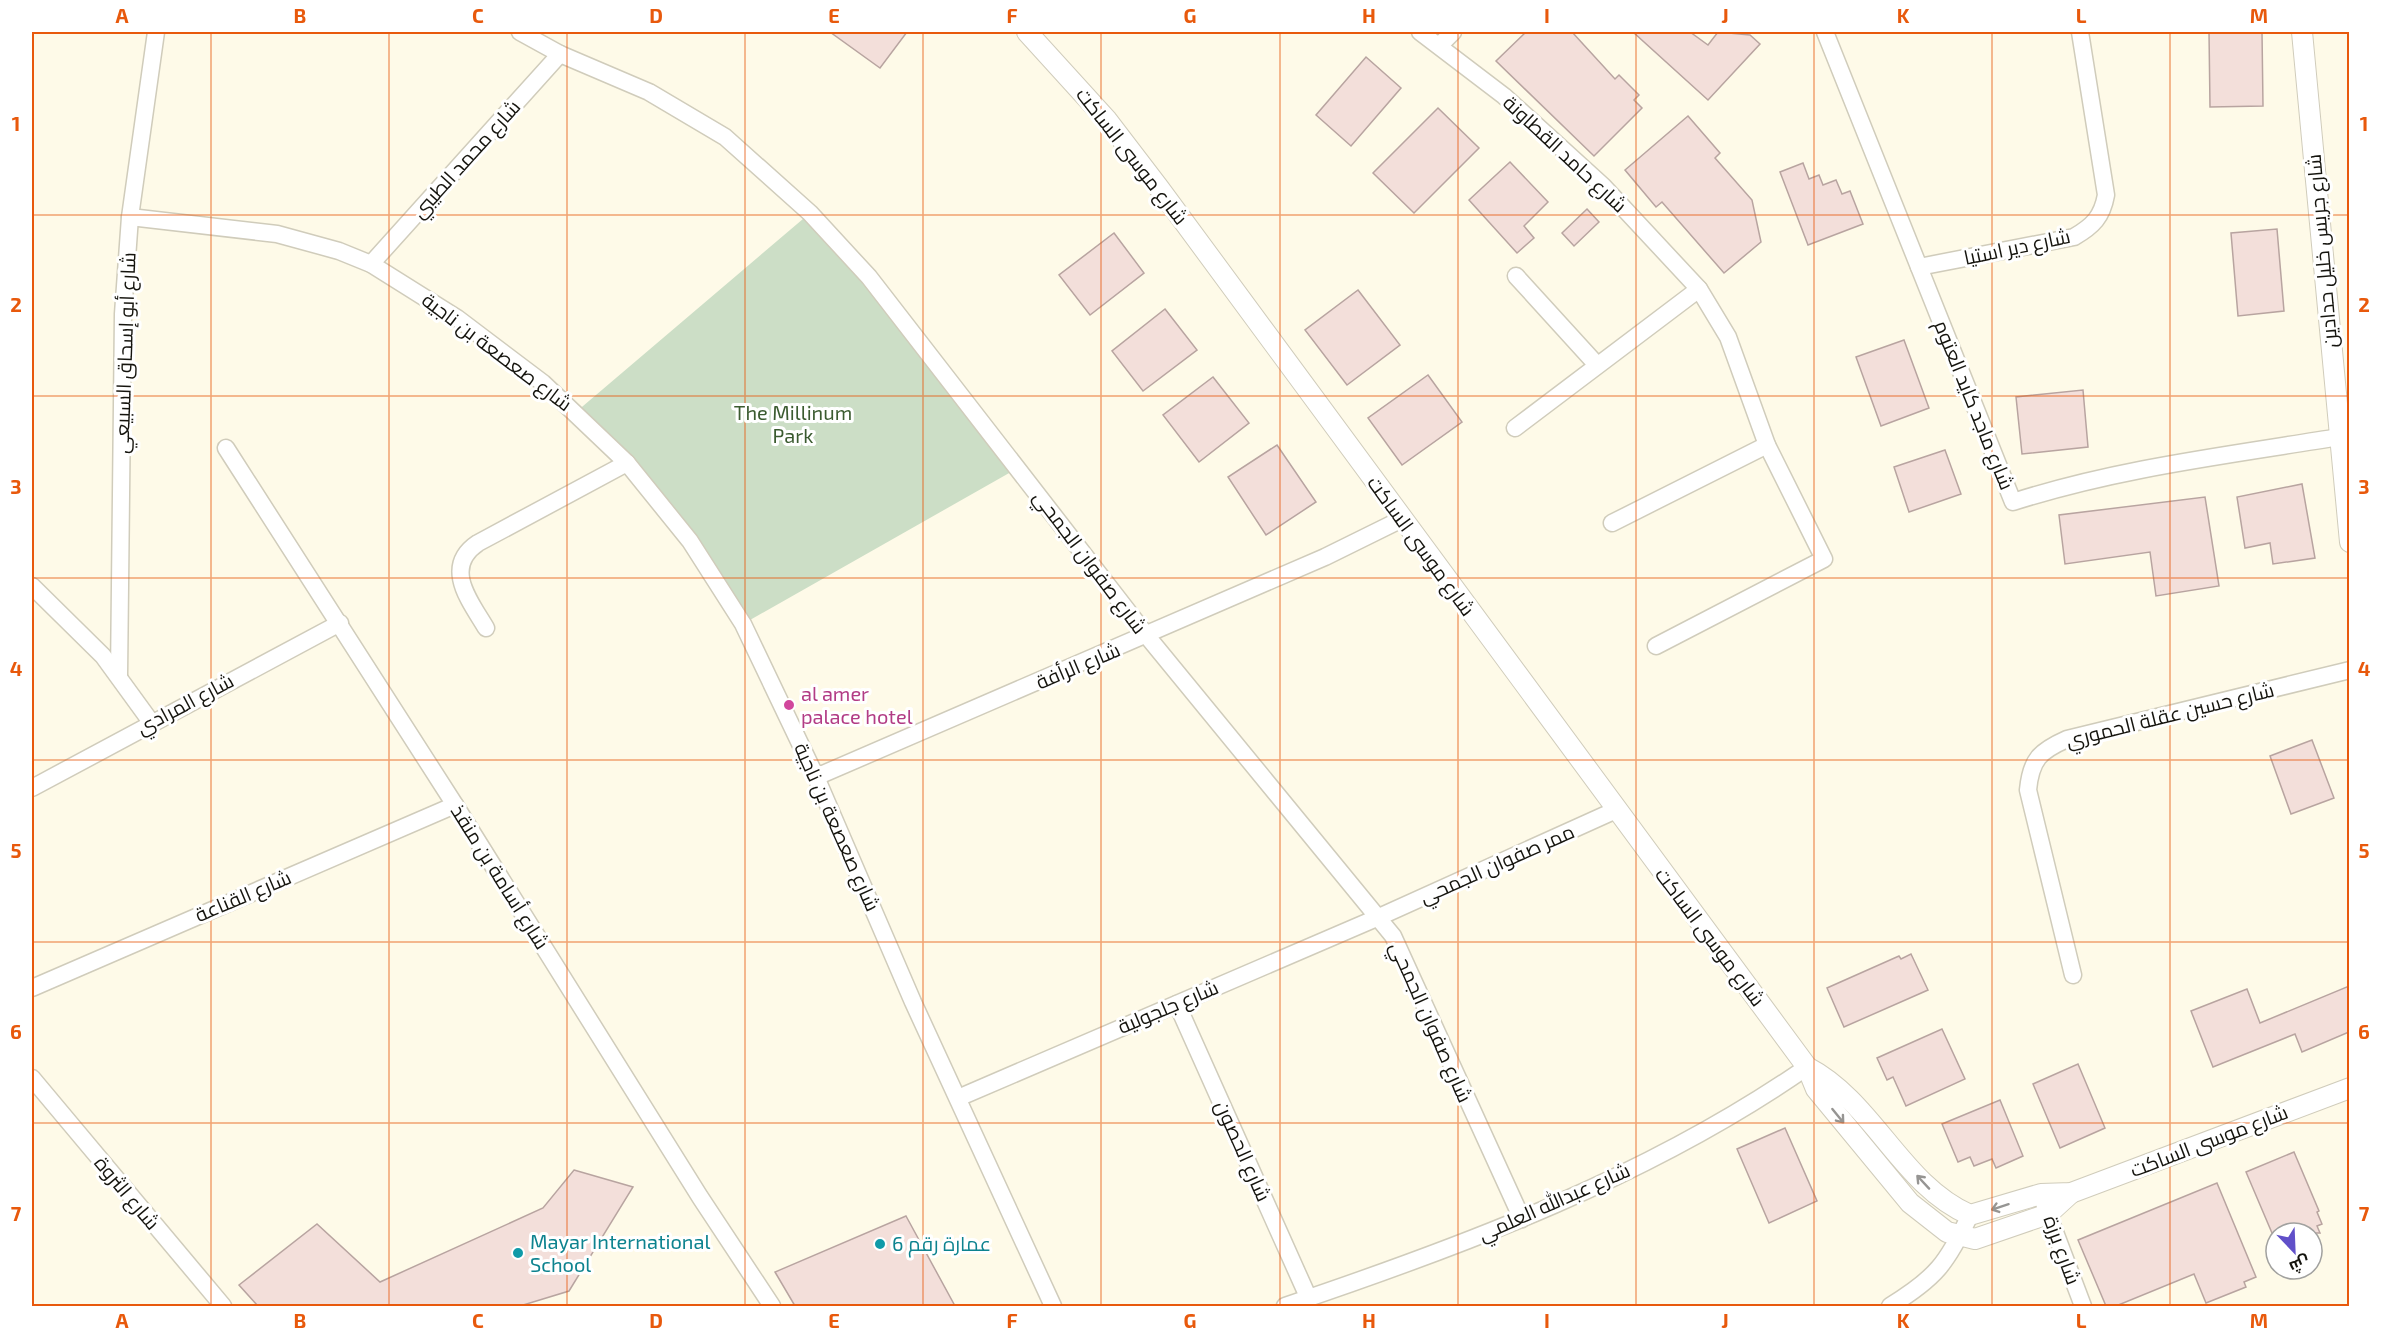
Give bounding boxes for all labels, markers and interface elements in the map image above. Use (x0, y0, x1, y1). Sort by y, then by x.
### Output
text: A (115, 3, 129, 27)
text: B (294, 3, 306, 27)
text: C (472, 3, 484, 27)
text: D (649, 3, 663, 27)
text: E (828, 3, 840, 27)
text: F (1006, 3, 1018, 27)
text: G (1184, 3, 1196, 27)
text: H (1362, 3, 1376, 27)
text: I (1544, 3, 1550, 27)
text: J (1721, 3, 1729, 27)
text: K (1897, 3, 1910, 27)
text: L (2076, 3, 2087, 27)
text: M (2250, 3, 2268, 27)
street label: شارع موسى الساكت (1070, 82, 1194, 230)
street label: شارع حامد القطاونة (1497, 90, 1633, 219)
street label: شارع محمد الطيبي (406, 94, 528, 226)
text: 1 (12, 111, 20, 135)
text: 1 (2360, 111, 2368, 135)
street label: شارع جريس خليل حدادين (2301, 153, 2344, 349)
street label: شارع دير استيا (1961, 223, 2073, 272)
street label: شارع أبو إسحاق السبيعي (108, 252, 145, 454)
street label: شارع صعصعة بن ناجية (416, 287, 577, 418)
text: 2 (10, 292, 22, 316)
text: 2 (2358, 292, 2370, 316)
street label: شارع ماجد كايد العتوم (1927, 316, 2020, 494)
park label: The Millinum Park (734, 400, 852, 447)
street label: شارع موسى الساكت (1361, 471, 1481, 622)
text: 3 (10, 474, 22, 498)
text: 3 (2358, 474, 2370, 498)
street label: شارع صفوان الجمحي (1025, 485, 1153, 641)
street label: شارع الرأفة (1032, 637, 1125, 696)
text: 4 (10, 656, 23, 680)
text: 4 (2358, 656, 2371, 680)
street label: شارع المرادي (132, 668, 240, 743)
street label: شارع حسين عقلة الحموري (2063, 677, 2278, 756)
place label: al amer palace hotel (801, 681, 913, 728)
marker: al amer palace hotel (782, 698, 796, 712)
street label: شارع صعصعة بن ناجية (787, 739, 886, 916)
street label: شارع أسامة بن منقذ (444, 800, 555, 955)
street label: ممر صفوان الجمحي (1415, 818, 1580, 913)
text: 5 (10, 838, 22, 862)
text: 5 (2358, 838, 2370, 862)
street label: شارع موسى الساكت (1649, 862, 1771, 1012)
street label: شارع القناعة (191, 864, 295, 929)
street label: شارع صفوان الجمحي (1381, 938, 1478, 1108)
street label: شارع جلجولية (1114, 974, 1223, 1041)
text: 6 (10, 1019, 22, 1043)
text: 6 (2358, 1019, 2370, 1043)
street label: شارع الحصون (1208, 1096, 1277, 1206)
street label: شارع موسى الساكت (2126, 1099, 2292, 1184)
one-way arrow (1831, 1108, 1845, 1123)
street label: شارع الثروة (88, 1151, 165, 1236)
street label: شارع عبدالله العلمي (1474, 1157, 1635, 1250)
one-way arrow (1916, 1174, 1930, 1189)
text: 7 (11, 1201, 22, 1225)
text: 7 (2359, 1201, 2370, 1225)
one-way arrow (1991, 1202, 2010, 1213)
street label: شارع برزة (2037, 1212, 2086, 1288)
north arrow (2264, 1221, 2324, 1281)
place label: Mayar International School (530, 1229, 710, 1276)
place label: عمارة رقم 6 (892, 1231, 991, 1258)
marker: عمارة رقم 6 (873, 1237, 887, 1251)
marker: Mayar International School (511, 1246, 525, 1260)
text: ش (2287, 1252, 2313, 1278)
text: A (115, 1308, 129, 1332)
text: B (294, 1308, 306, 1332)
text: C (472, 1308, 484, 1332)
text: D (649, 1308, 663, 1332)
text: E (828, 1308, 840, 1332)
text: F (1006, 1308, 1018, 1332)
text: G (1184, 1308, 1196, 1332)
text: H (1362, 1308, 1376, 1332)
text: I (1544, 1308, 1550, 1332)
text: J (1721, 1308, 1729, 1332)
text: K (1897, 1308, 1910, 1332)
text: L (2076, 1308, 2087, 1332)
text: M (2250, 1308, 2268, 1332)

